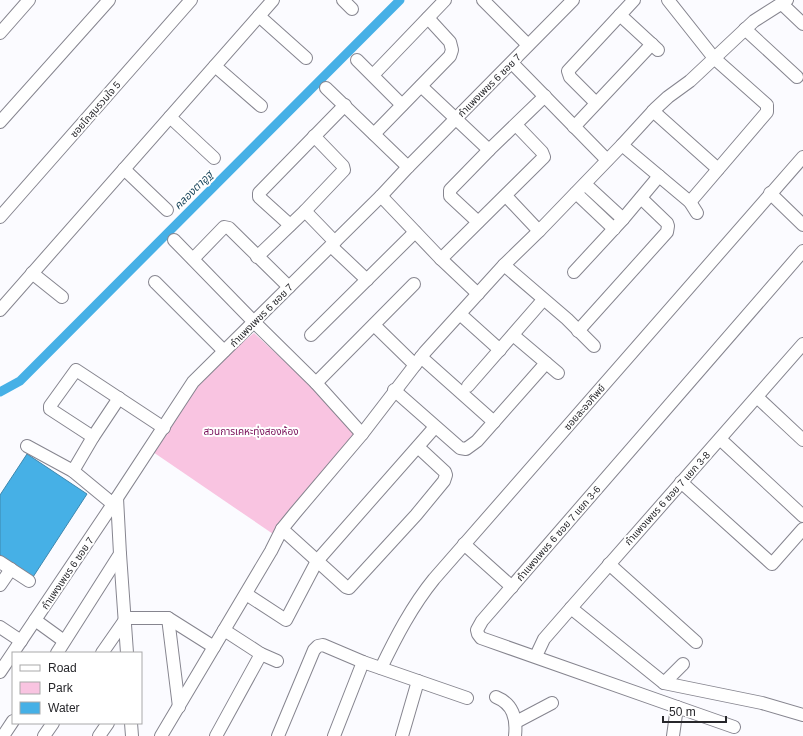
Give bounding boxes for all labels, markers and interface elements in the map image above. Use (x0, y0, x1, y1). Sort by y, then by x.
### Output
street label: กำแพงเพชร 6 ซอย 7 (456, 51, 523, 119)
street label: ซอยโกสุมรวมใจ 5 (68, 79, 124, 140)
water label: คลองตาอูฐ (171, 167, 217, 212)
street label: กำแพงเพชร 6 ซอย 7 (228, 281, 295, 349)
street label: ซอยละออทิพย์ (562, 382, 607, 432)
park label: สวนการเคหะทุ่งสองห้อง (203, 425, 299, 438)
street label: กำแพงเพชร 6 ซอย 7 แยก 3-8 (622, 449, 713, 547)
street label: กำแพงเพชร 6 ซอย 7 แยก 3-6 (514, 483, 603, 583)
street label: กำแพงเพชร 6 ซอย 7 (39, 535, 96, 611)
legend (12, 652, 142, 724)
text: Road (48, 661, 77, 675)
text: Park (48, 681, 74, 695)
scale bar (663, 698, 726, 724)
text: Water (48, 701, 80, 715)
text: 50 m (669, 705, 696, 719)

